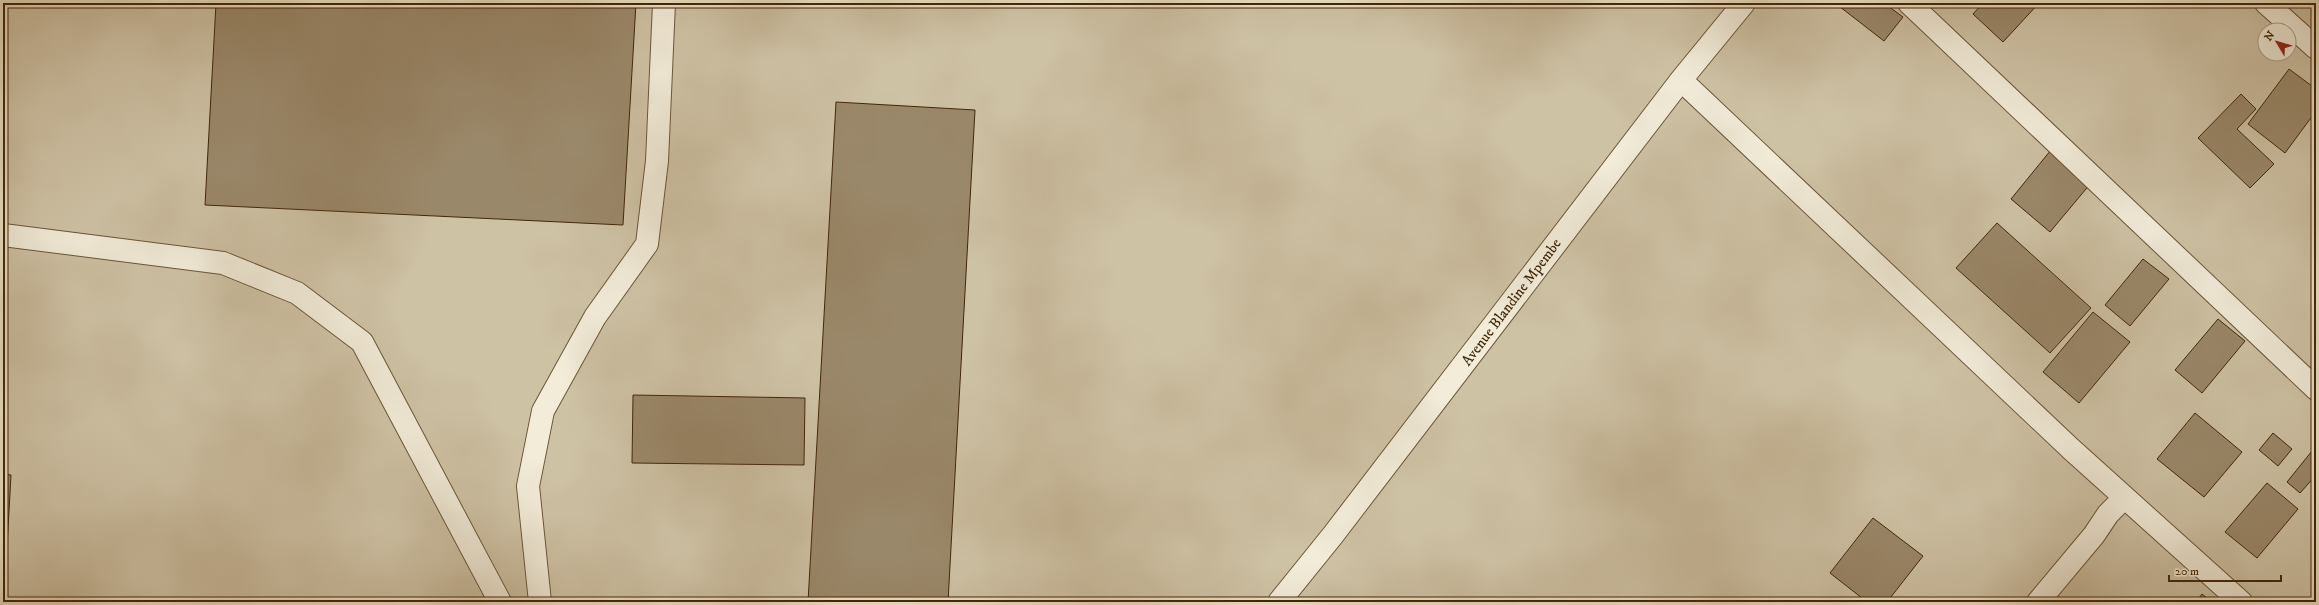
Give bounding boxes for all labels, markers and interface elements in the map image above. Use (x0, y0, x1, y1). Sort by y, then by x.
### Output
north arrow (2257, 22, 2297, 62)
text: N (2262, 29, 2278, 44)
street label: Avenue Blandine Mpembe (1457, 235, 1566, 370)
scale bar (2169, 557, 2281, 583)
text: 20 m (2175, 564, 2199, 579)

